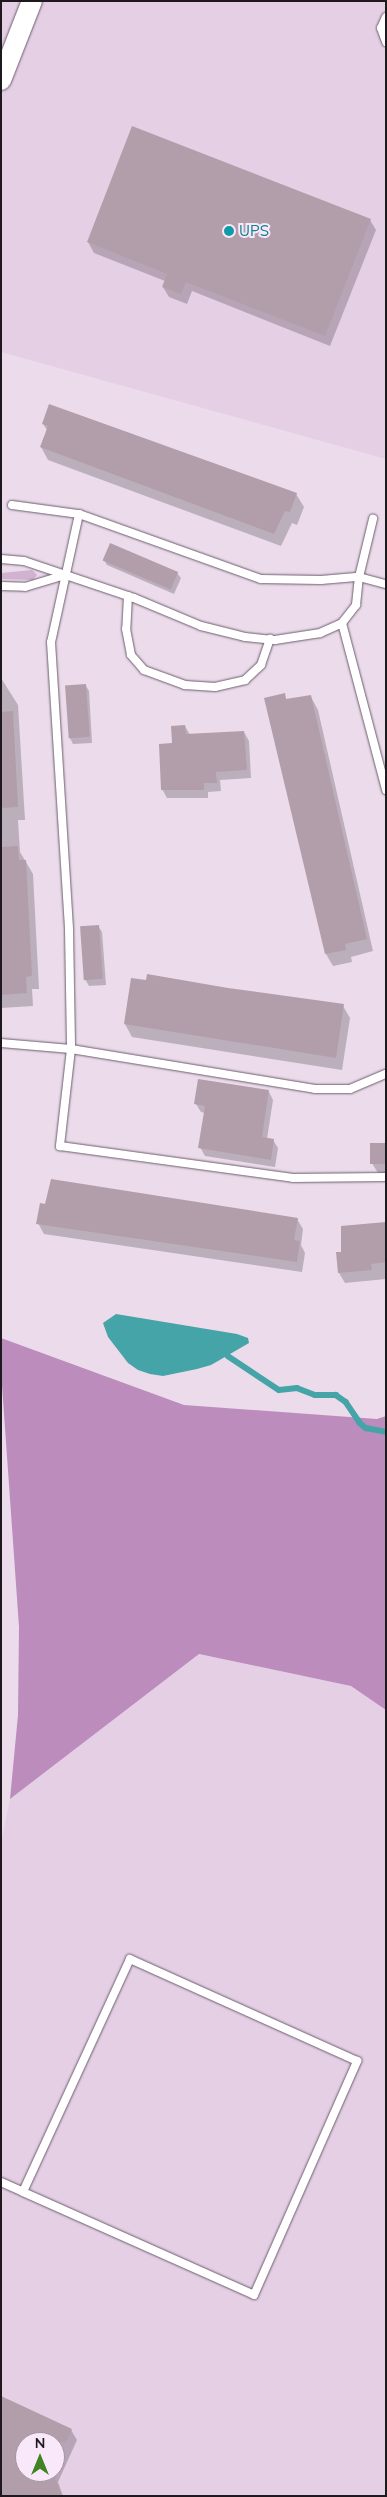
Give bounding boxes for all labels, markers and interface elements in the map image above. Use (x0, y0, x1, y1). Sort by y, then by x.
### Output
place label: UPS (239, 222, 269, 240)
marker: UPS (223, 225, 235, 237)
north arrow (15, 2432, 65, 2482)
text: N (35, 2434, 45, 2452)

